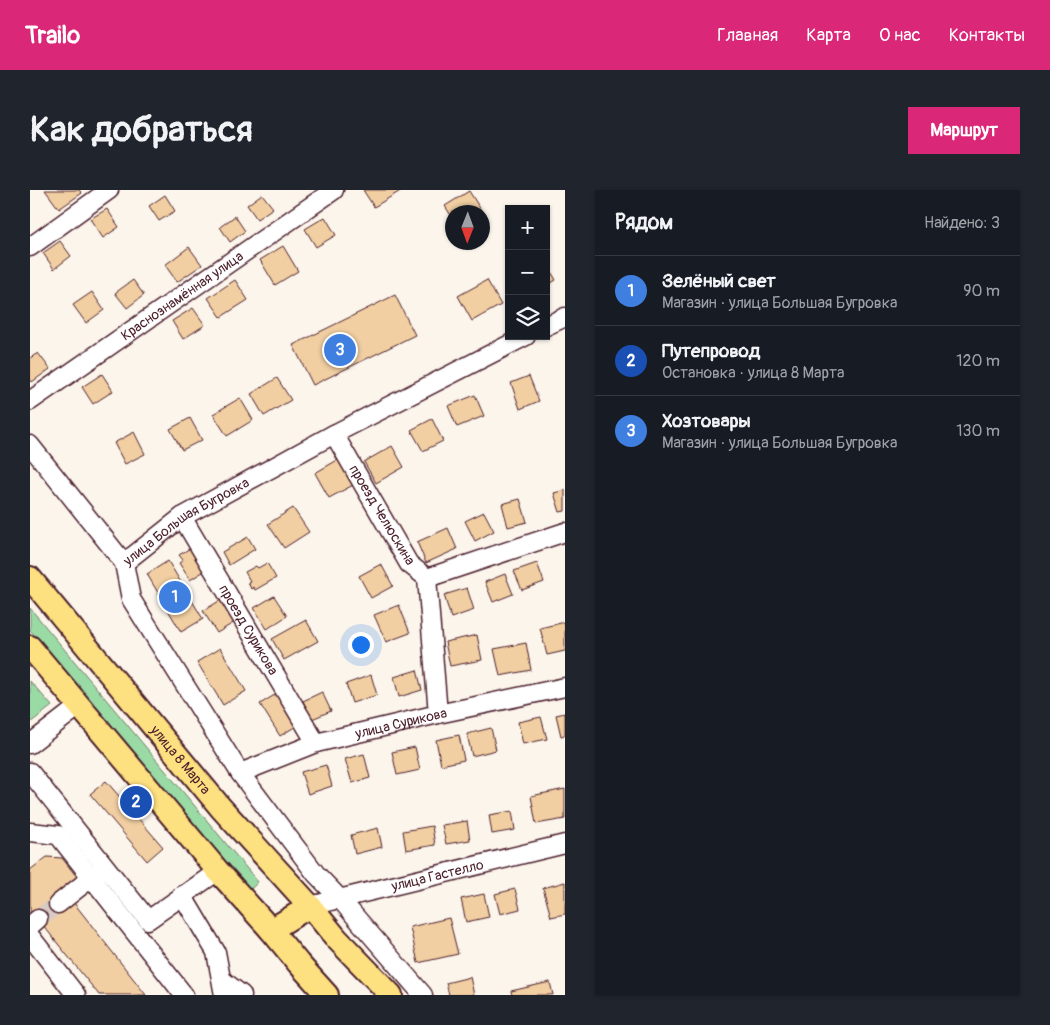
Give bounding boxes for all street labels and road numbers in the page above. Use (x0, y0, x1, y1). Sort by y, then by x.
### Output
street label: Краснознамённая улица (118, 247, 246, 344)
street label: проезд Челюскина (345, 462, 419, 568)
street label: улица Большая Бугровка (119, 474, 252, 570)
street label: проезд Сурикова (215, 581, 282, 678)
street label: улица Сурикова (352, 704, 448, 742)
street label: улица 8 Марта (147, 721, 214, 798)
street label: улица Гастелло (389, 856, 486, 895)

